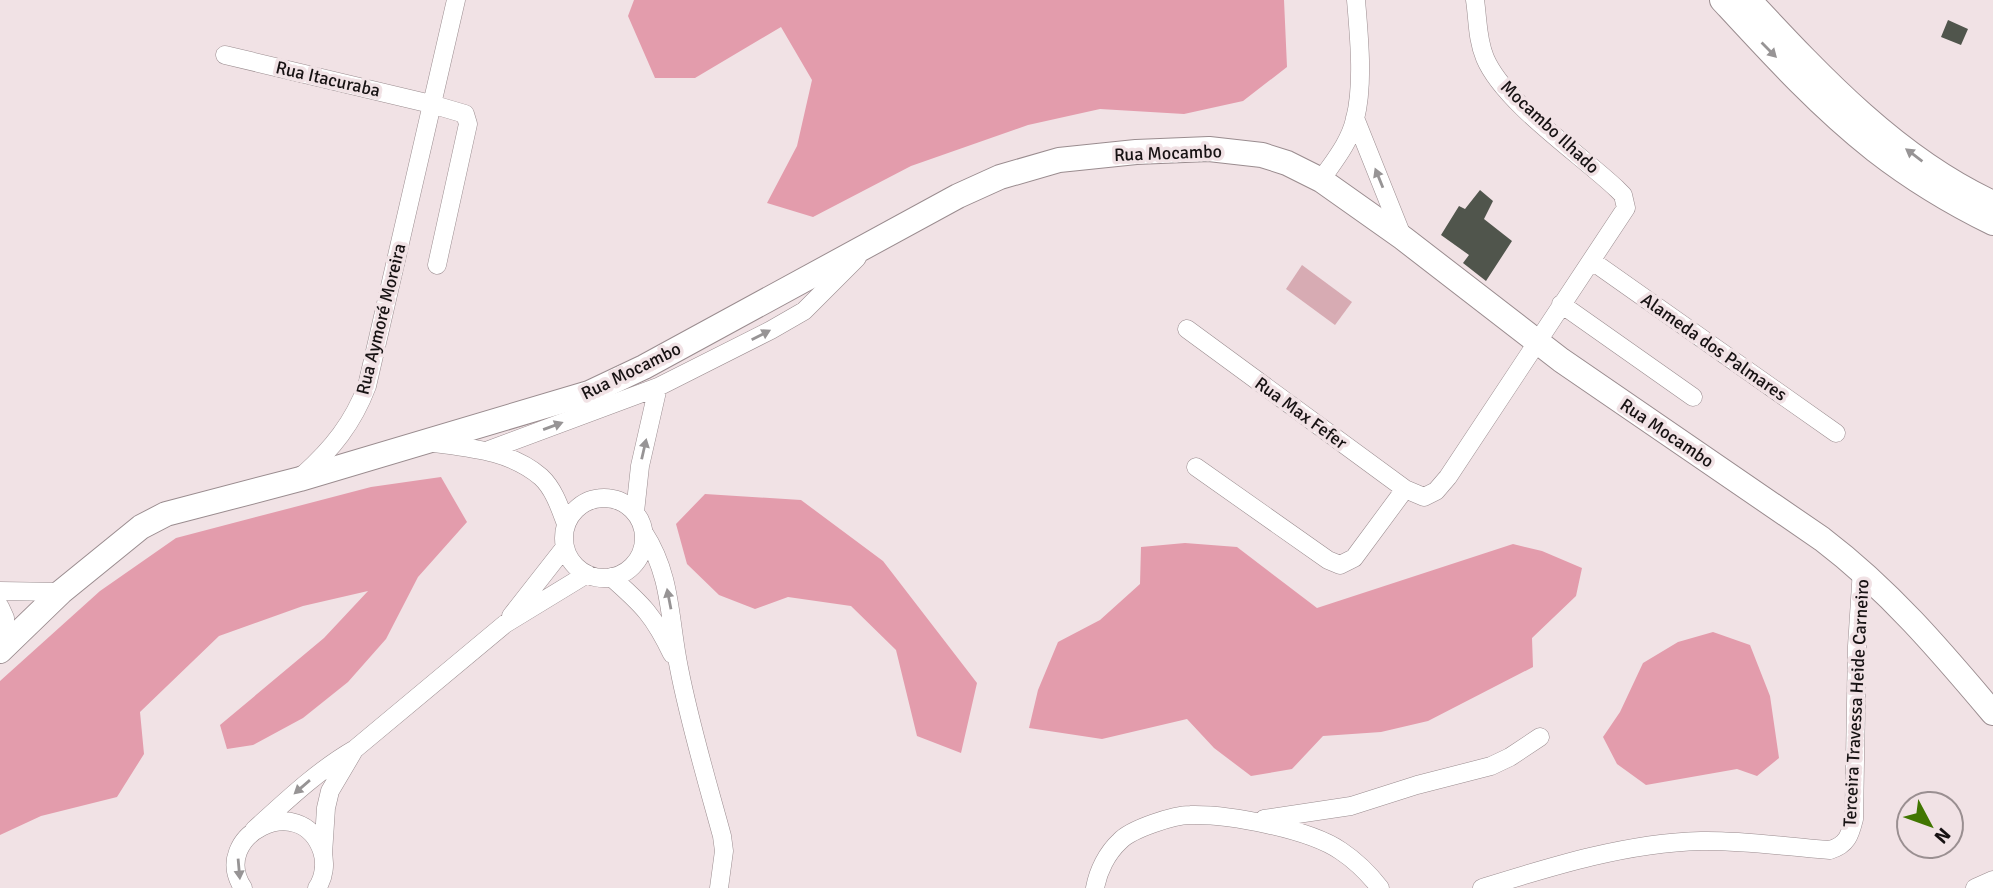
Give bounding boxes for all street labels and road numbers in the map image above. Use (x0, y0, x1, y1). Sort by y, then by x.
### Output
street label: Rua Itacuraba (274, 56, 382, 102)
street label: Mocambo Ilhado (1496, 76, 1604, 178)
street label: Rua Mocambo (1114, 140, 1222, 166)
street label: Rua Aymoré Moreira (352, 241, 410, 397)
street label: Alameda dos Palmares (1637, 288, 1791, 406)
street label: Rua Mocambo (578, 337, 684, 405)
street label: Rua Max Fefer (1251, 372, 1352, 454)
street label: Rua Mocambo (1616, 394, 1718, 472)
street label: Terceira Travessa Heide Carneiro (1839, 579, 1873, 827)

